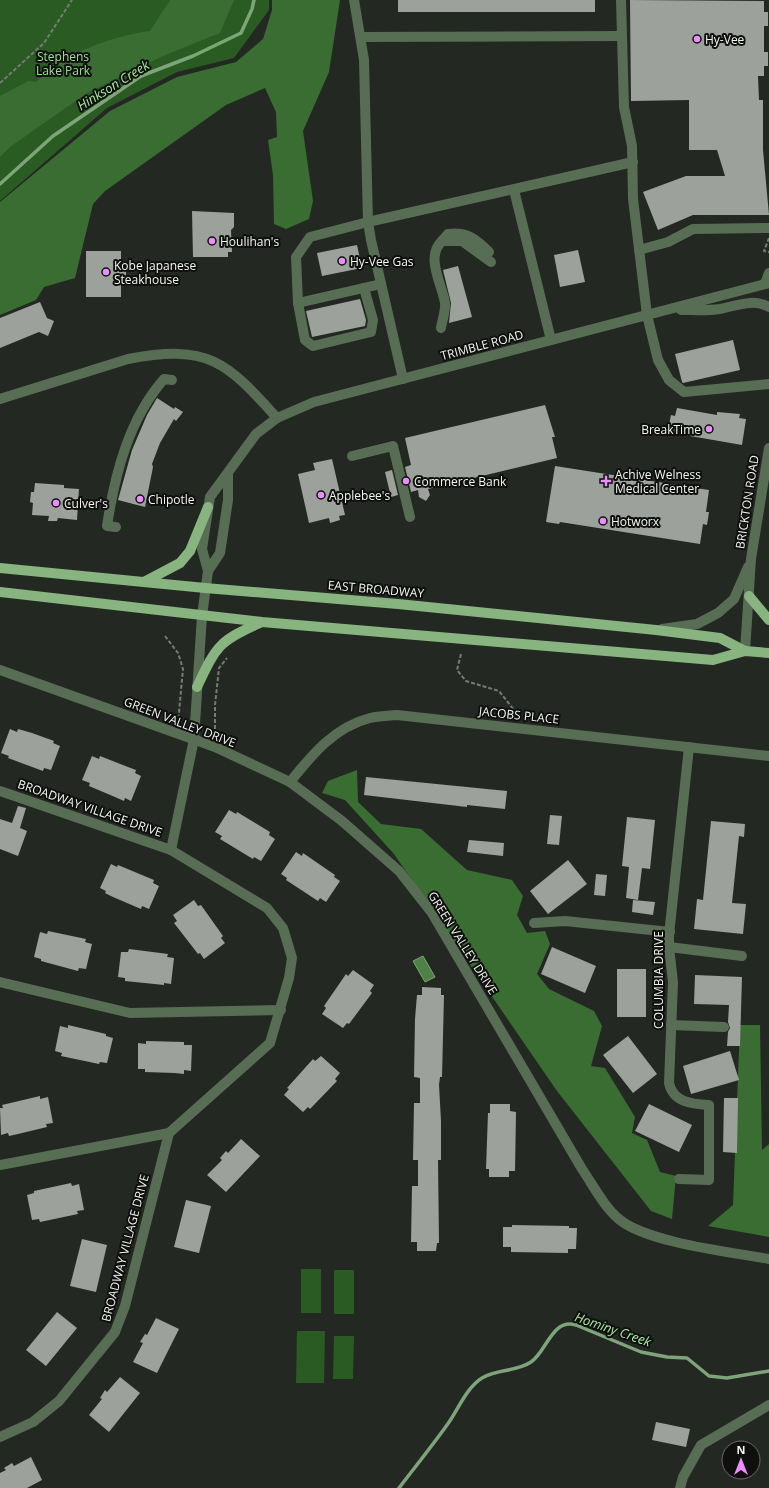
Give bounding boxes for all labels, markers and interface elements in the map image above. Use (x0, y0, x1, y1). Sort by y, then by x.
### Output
place label: Hy-Vee (705, 31, 745, 48)
marker: Hy-Vee (692, 34, 702, 44)
park label: Stephens Lake Park (36, 48, 91, 79)
water label: Hinkson Creek (74, 55, 153, 114)
place label: Houlihan's (220, 233, 280, 250)
marker: Houlihan's (207, 236, 217, 246)
place label: Hy-Vee Gas (350, 253, 414, 270)
marker: Hy-Vee Gas (337, 256, 347, 266)
place label: Kobe Japanese Steakhouse (114, 257, 196, 288)
marker: Kobe Japanese Steakhouse (101, 267, 111, 277)
street label: TRIMBLE ROAD (439, 326, 525, 364)
place label: BreakTime (641, 421, 701, 438)
marker: BreakTime (704, 424, 714, 434)
street label: BRICKTON ROAD (731, 454, 763, 550)
place label: Achive Welness Medical Center (615, 466, 701, 497)
place label: Commerce Bank (414, 473, 507, 490)
marker: Achive Welness Medical Center (600, 475, 612, 487)
marker: Commerce Bank (401, 476, 411, 486)
place label: Applebee's (329, 487, 390, 504)
marker: Applebee's (316, 490, 326, 500)
place label: Chipotle (148, 491, 195, 508)
marker: Chipotle (135, 494, 145, 504)
place label: Culver's (64, 495, 108, 512)
marker: Culver's (51, 498, 61, 508)
place label: Hotworx (611, 513, 660, 530)
marker: Hotworx (598, 516, 608, 526)
street label: EAST BROADWAY (327, 576, 425, 602)
street label: GREEN VALLEY DRIVE (122, 693, 238, 751)
street label: JACOBS PLACE (477, 702, 560, 728)
street label: BROADWAY VILLAGE DRIVE (16, 775, 164, 841)
street label: GREEN VALLEY DRIVE (424, 888, 502, 998)
street label: COLUMBIA DRIVE (650, 931, 667, 1029)
street label: BROADWAY VILLAGE DRIVE (97, 1173, 153, 1323)
water label: Hominy Creek (572, 1308, 654, 1351)
north arrow (721, 1440, 761, 1480)
text: N (737, 1442, 745, 1457)

